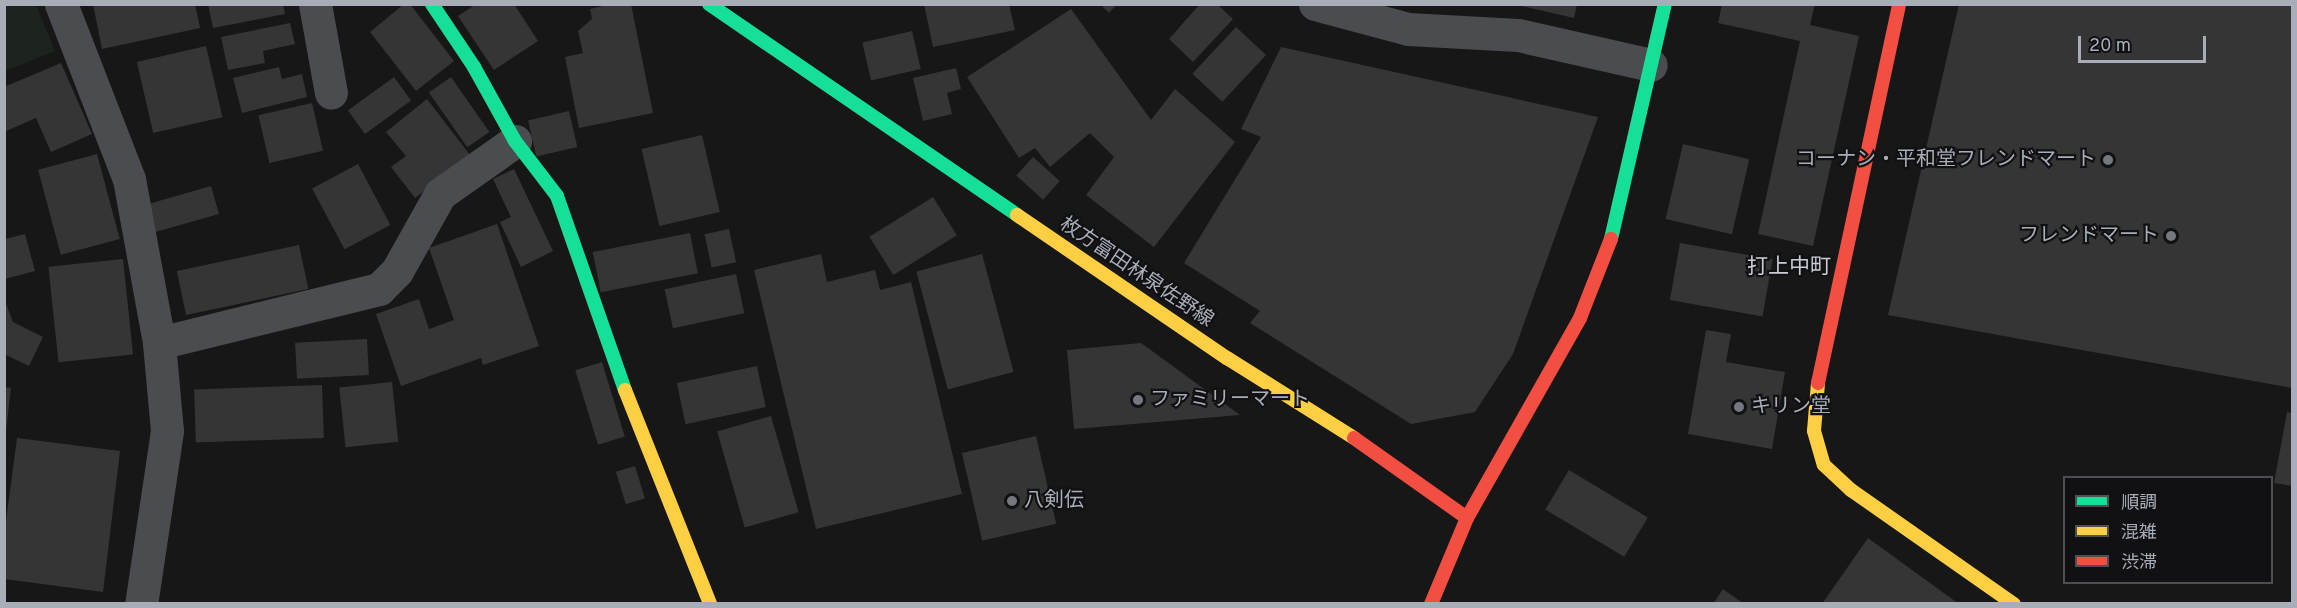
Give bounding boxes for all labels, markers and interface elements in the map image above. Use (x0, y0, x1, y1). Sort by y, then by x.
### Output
scale bar (2081, 24, 2208, 62)
text: 20 m (2089, 35, 2131, 58)
place label: コーナン・平和堂フレンドマート (1796, 148, 2096, 172)
marker: コーナン・平和堂フレンドマート (2101, 153, 2115, 167)
street label: 枚方富田林泉佐野線 (1055, 213, 1217, 333)
place label: フレンドマート (2019, 224, 2159, 248)
marker: フレンドマート (2164, 229, 2178, 243)
district label: 打上中町 (1747, 255, 1831, 281)
place label: ファミリーマート (1150, 388, 1310, 412)
marker: ファミリーマート (1131, 393, 1145, 407)
place label: キリン堂 (1751, 395, 1831, 419)
marker: キリン堂 (1732, 400, 1746, 414)
legend (2063, 476, 2273, 584)
place label: 八剣伝 (1024, 489, 1084, 513)
text: 順調 (2121, 492, 2157, 515)
marker: 八剣伝 (1005, 494, 1019, 508)
text: 混雑 (2121, 522, 2157, 545)
text: 渋滞 (2121, 552, 2157, 575)

